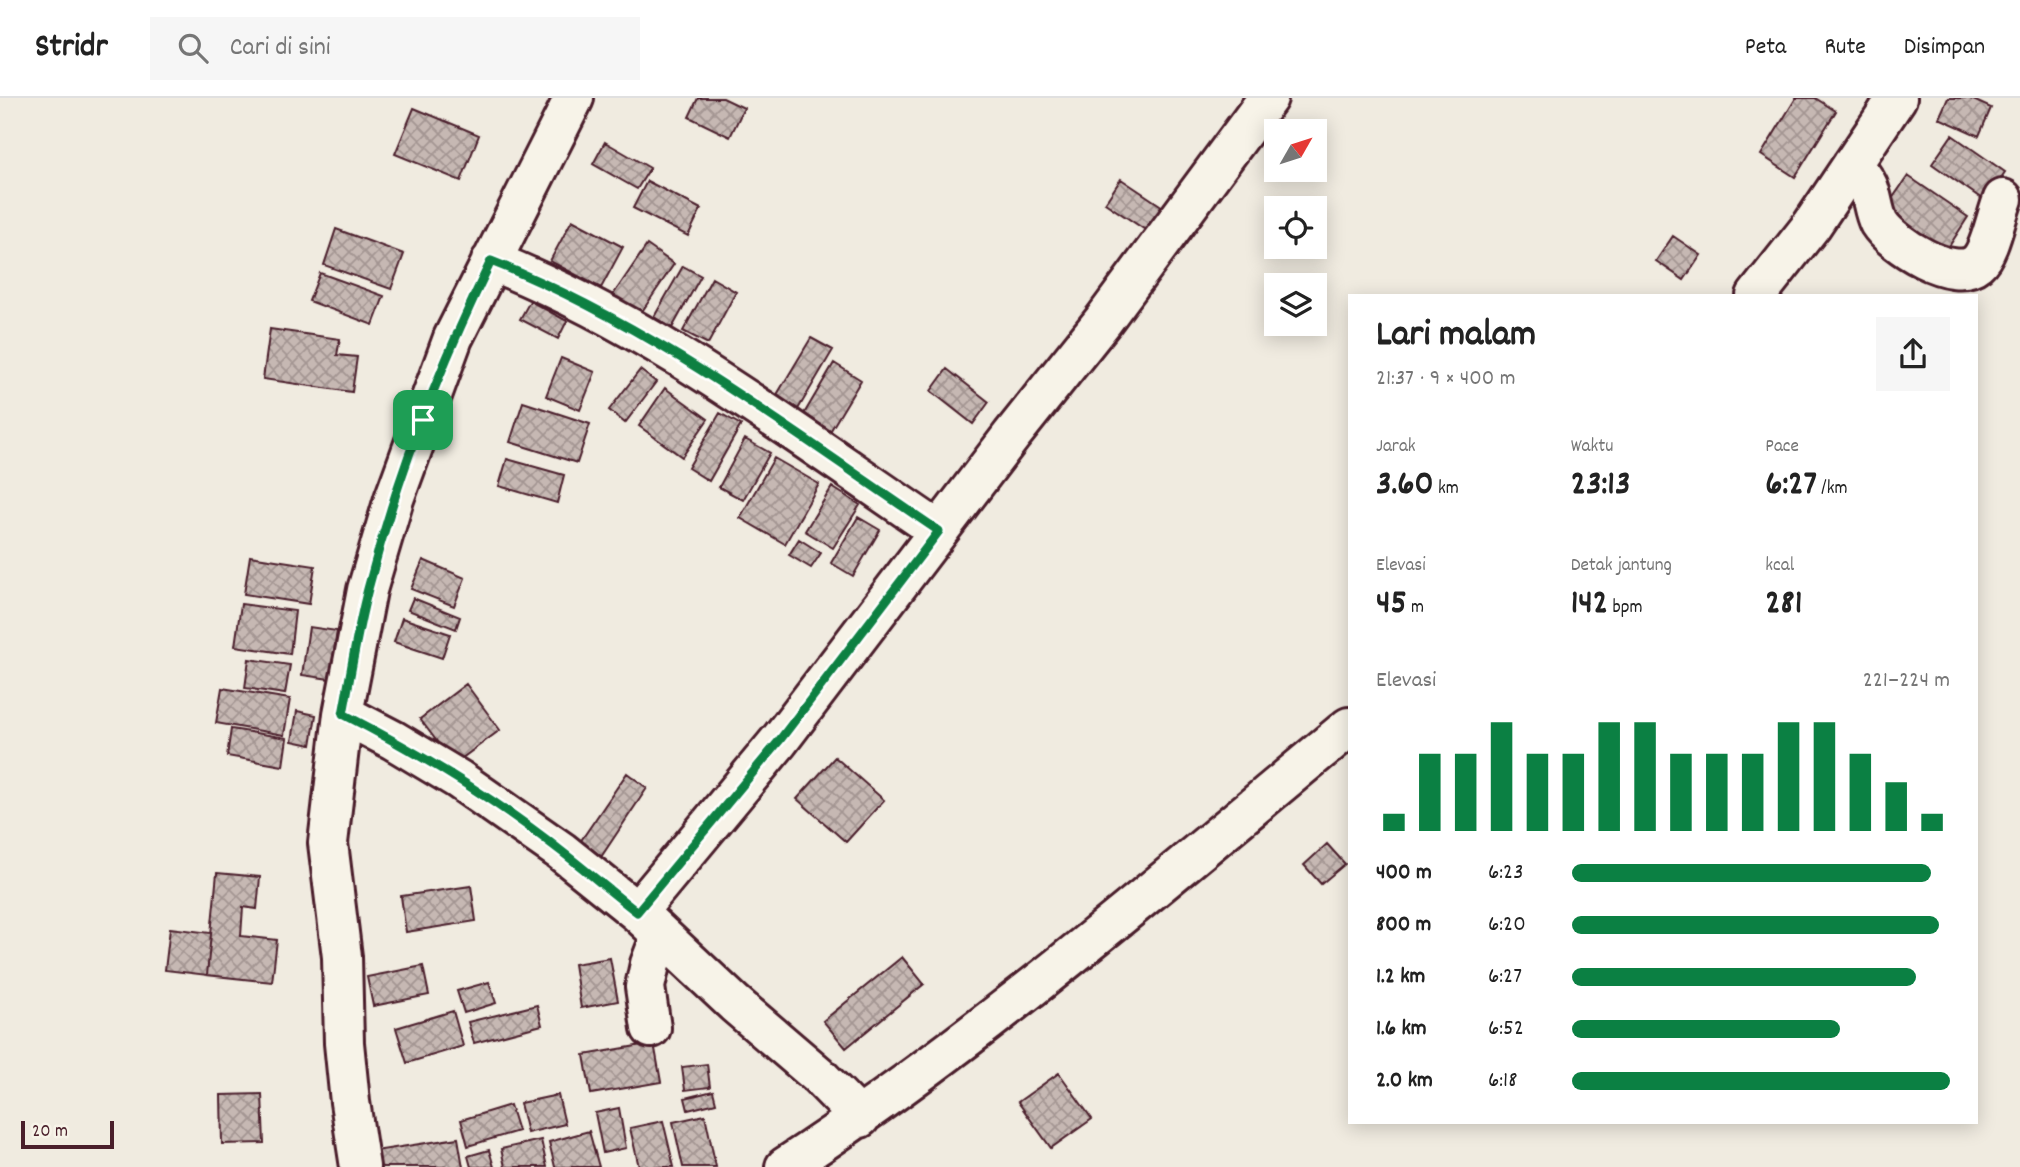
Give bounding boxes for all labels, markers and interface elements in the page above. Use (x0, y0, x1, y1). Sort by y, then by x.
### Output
search box (150, 17, 640, 80)
text: Stridr (35, 25, 108, 72)
icon: search (174, 29, 212, 67)
text: Cari di sini (230, 30, 331, 67)
text: Peta (1745, 31, 1786, 65)
text: Rute (1824, 31, 1866, 65)
text: Disimpan (1904, 31, 1985, 65)
north arrow (1264, 119, 1326, 182)
map controls (1264, 119, 1327, 336)
button: locate (1264, 196, 1327, 259)
button: layers (1264, 273, 1327, 336)
text: Lari malam (1376, 309, 1536, 364)
button: share (1876, 317, 1950, 391)
text: 21:37 · 9 × 400 m (1376, 363, 1515, 396)
pin (393, 390, 453, 450)
icon: arrive (404, 401, 442, 439)
text: Jarak (1376, 434, 1416, 461)
text: Waktu (1571, 434, 1613, 461)
text: Pace (1765, 434, 1799, 461)
text: 3.60 (1376, 461, 1434, 511)
text: 23:13 (1571, 461, 1631, 511)
text: 6:27 (1765, 461, 1817, 511)
text: km (1434, 476, 1459, 503)
text: /km (1817, 476, 1848, 503)
text: Elevasi (1376, 553, 1426, 580)
text: Detak jantung (1571, 553, 1672, 580)
text: kcal (1765, 553, 1794, 580)
text: 45 (1376, 580, 1407, 630)
text: 142 (1571, 580, 1608, 630)
text: 281 (1765, 580, 1802, 630)
text: m (1407, 595, 1424, 622)
text: bpm (1608, 595, 1643, 622)
text: Elevasi (1376, 665, 1436, 698)
text: 221–224 m (1863, 665, 1950, 698)
text: 400 m (1376, 857, 1432, 890)
text: 6:23 (1488, 857, 1523, 890)
text: 800 m (1376, 909, 1431, 942)
text: 6:20 (1488, 909, 1526, 942)
text: 1.2 km (1376, 961, 1425, 994)
text: 6:27 (1488, 961, 1522, 994)
text: 1.6 km (1376, 1013, 1427, 1046)
text: 6:52 (1488, 1013, 1524, 1046)
text: 2.0 km (1376, 1065, 1433, 1098)
text: 6:18 (1488, 1065, 1517, 1098)
scale bar (21, 1118, 114, 1150)
text: 20 m (32, 1119, 68, 1146)

